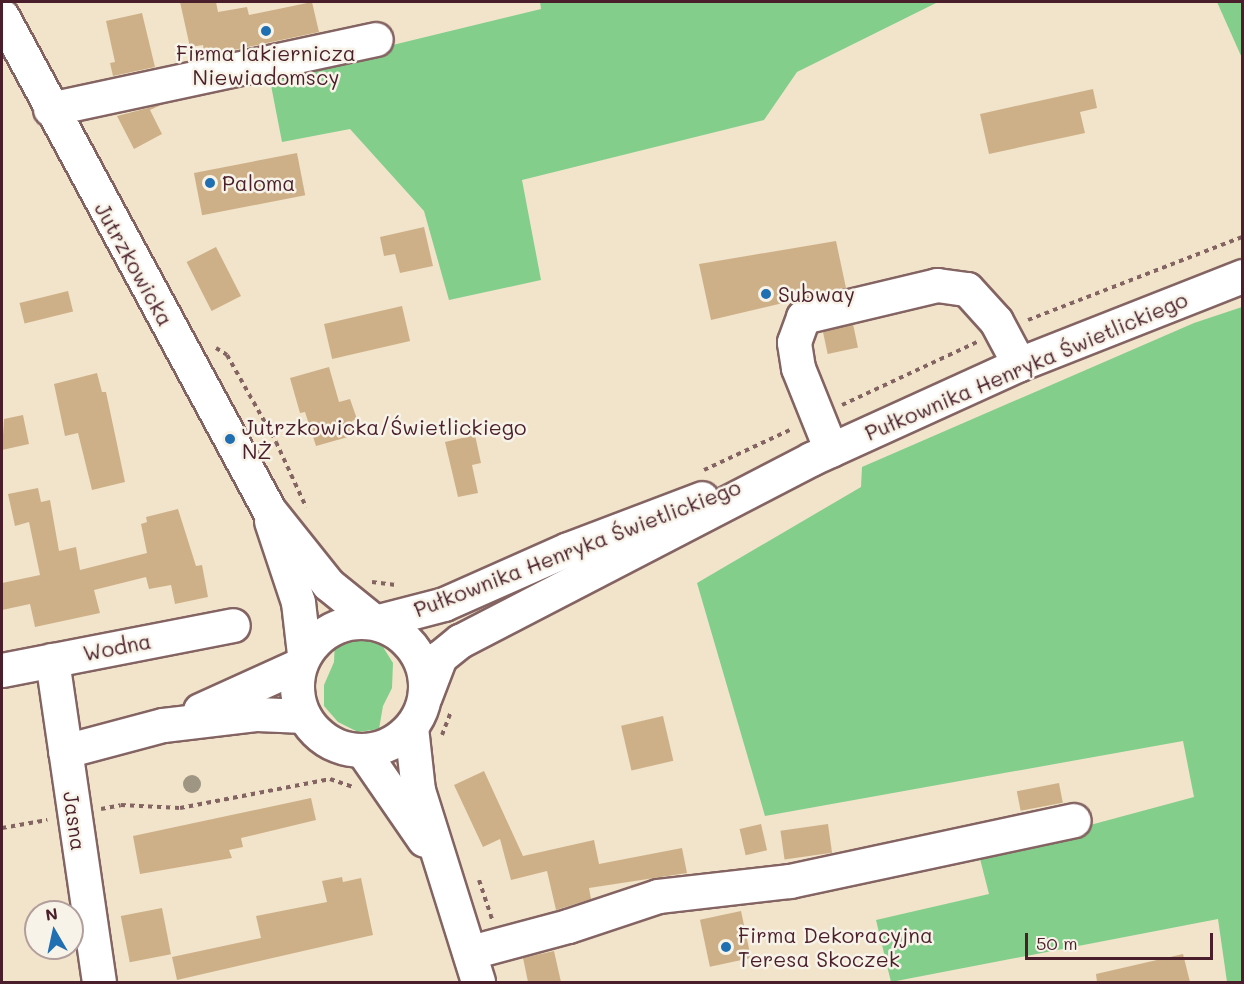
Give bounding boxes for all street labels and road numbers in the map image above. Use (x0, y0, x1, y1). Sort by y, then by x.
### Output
street label: Jutrzkowicka (90, 198, 178, 330)
street label: Pułkownika Henryka Świetlickiego (861, 286, 1191, 446)
street label: Pułkownika Henryka Świetlickiego (410, 474, 744, 622)
street label: Wodna (81, 628, 153, 666)
street label: Jasna (58, 790, 92, 852)

